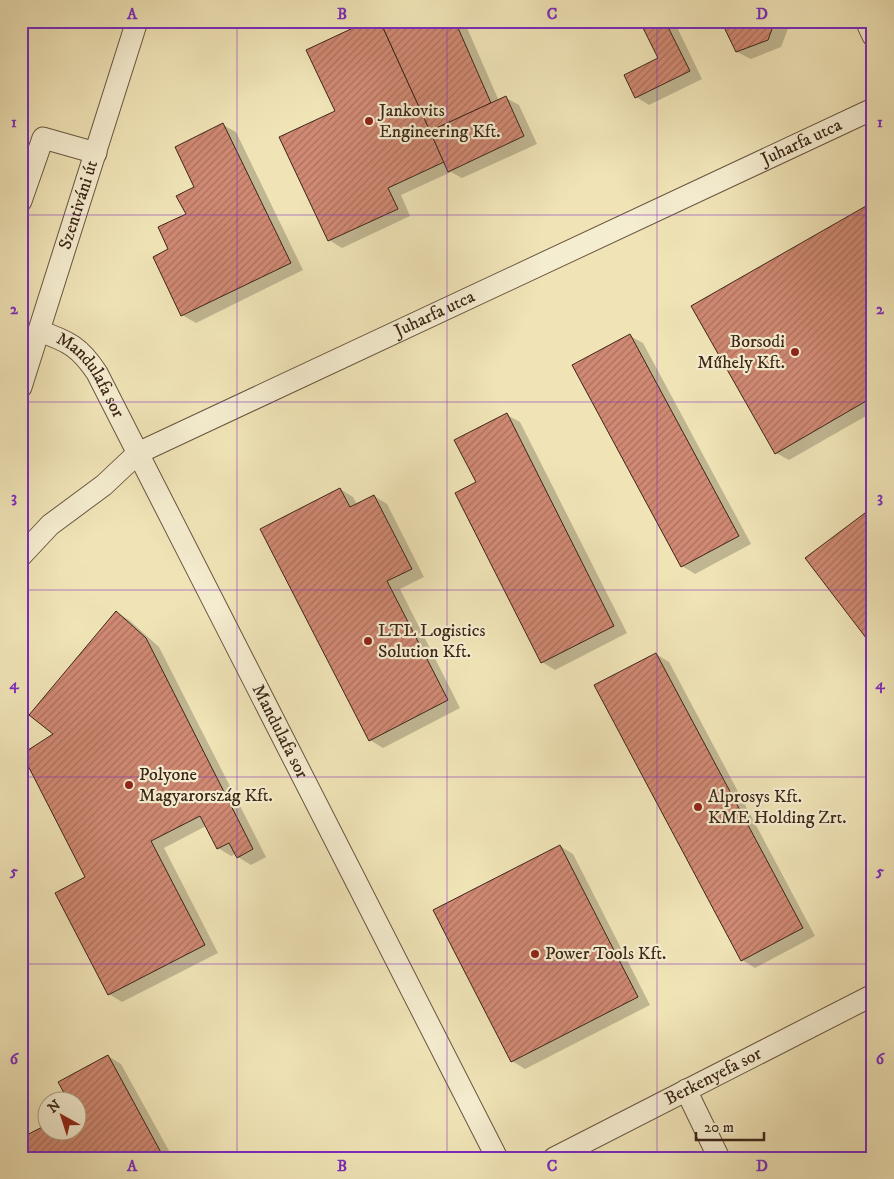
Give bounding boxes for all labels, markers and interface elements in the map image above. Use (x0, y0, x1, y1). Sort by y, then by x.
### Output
text: A (126, 4, 138, 24)
text: B (337, 4, 347, 24)
text: C (547, 4, 557, 24)
text: D (756, 4, 768, 24)
place label: Jankovits Engineering Kft. (377, 100, 501, 143)
text: 1 (11, 112, 17, 132)
text: 1 (877, 112, 883, 132)
street label: Juharfa utca (756, 114, 846, 172)
marker: Jankovits Engineering Kft. (363, 115, 375, 127)
street label: Szentiváni út (54, 157, 103, 252)
street label: Juharfa utca (389, 286, 479, 343)
text: 2 (10, 299, 19, 319)
text: 2 (876, 299, 885, 319)
street label: Mandulafa sor (52, 328, 129, 422)
place label: Borsodi Műhely Kft. (697, 331, 785, 374)
marker: Borsodi Műhely Kft. (789, 346, 801, 358)
text: 3 (11, 487, 17, 507)
text: 3 (877, 487, 883, 507)
place label: LTL Logistics Solution Kft. (378, 620, 485, 663)
marker: LTL Logistics Solution Kft. (362, 635, 374, 647)
text: 4 (8, 674, 19, 694)
text: 4 (874, 674, 885, 694)
street label: Mandulafa sor (247, 681, 313, 783)
place label: Polyone Magyarország Kft. (139, 764, 273, 807)
marker: Polyone Magyarország Kft. (123, 779, 135, 791)
place label: Alprosys Kft. KME Holding Zrt. (708, 786, 847, 829)
marker: Alprosys Kft. KME Holding Zrt. (692, 801, 704, 813)
text: 5 (9, 861, 18, 881)
text: 5 (875, 861, 884, 881)
place label: Power Tools Kft. (545, 943, 666, 965)
marker: Power Tools Kft. (529, 948, 541, 960)
street label: Berkenyefa sor (661, 1043, 766, 1110)
text: 6 (10, 1049, 20, 1069)
text: 6 (876, 1049, 886, 1069)
north arrow (38, 1092, 88, 1142)
text: N (44, 1096, 65, 1117)
scale bar (696, 1109, 764, 1141)
text: 20 m (704, 1118, 734, 1137)
text: A (126, 1156, 138, 1176)
text: B (337, 1156, 347, 1176)
text: C (547, 1156, 557, 1176)
text: D (756, 1156, 768, 1176)

